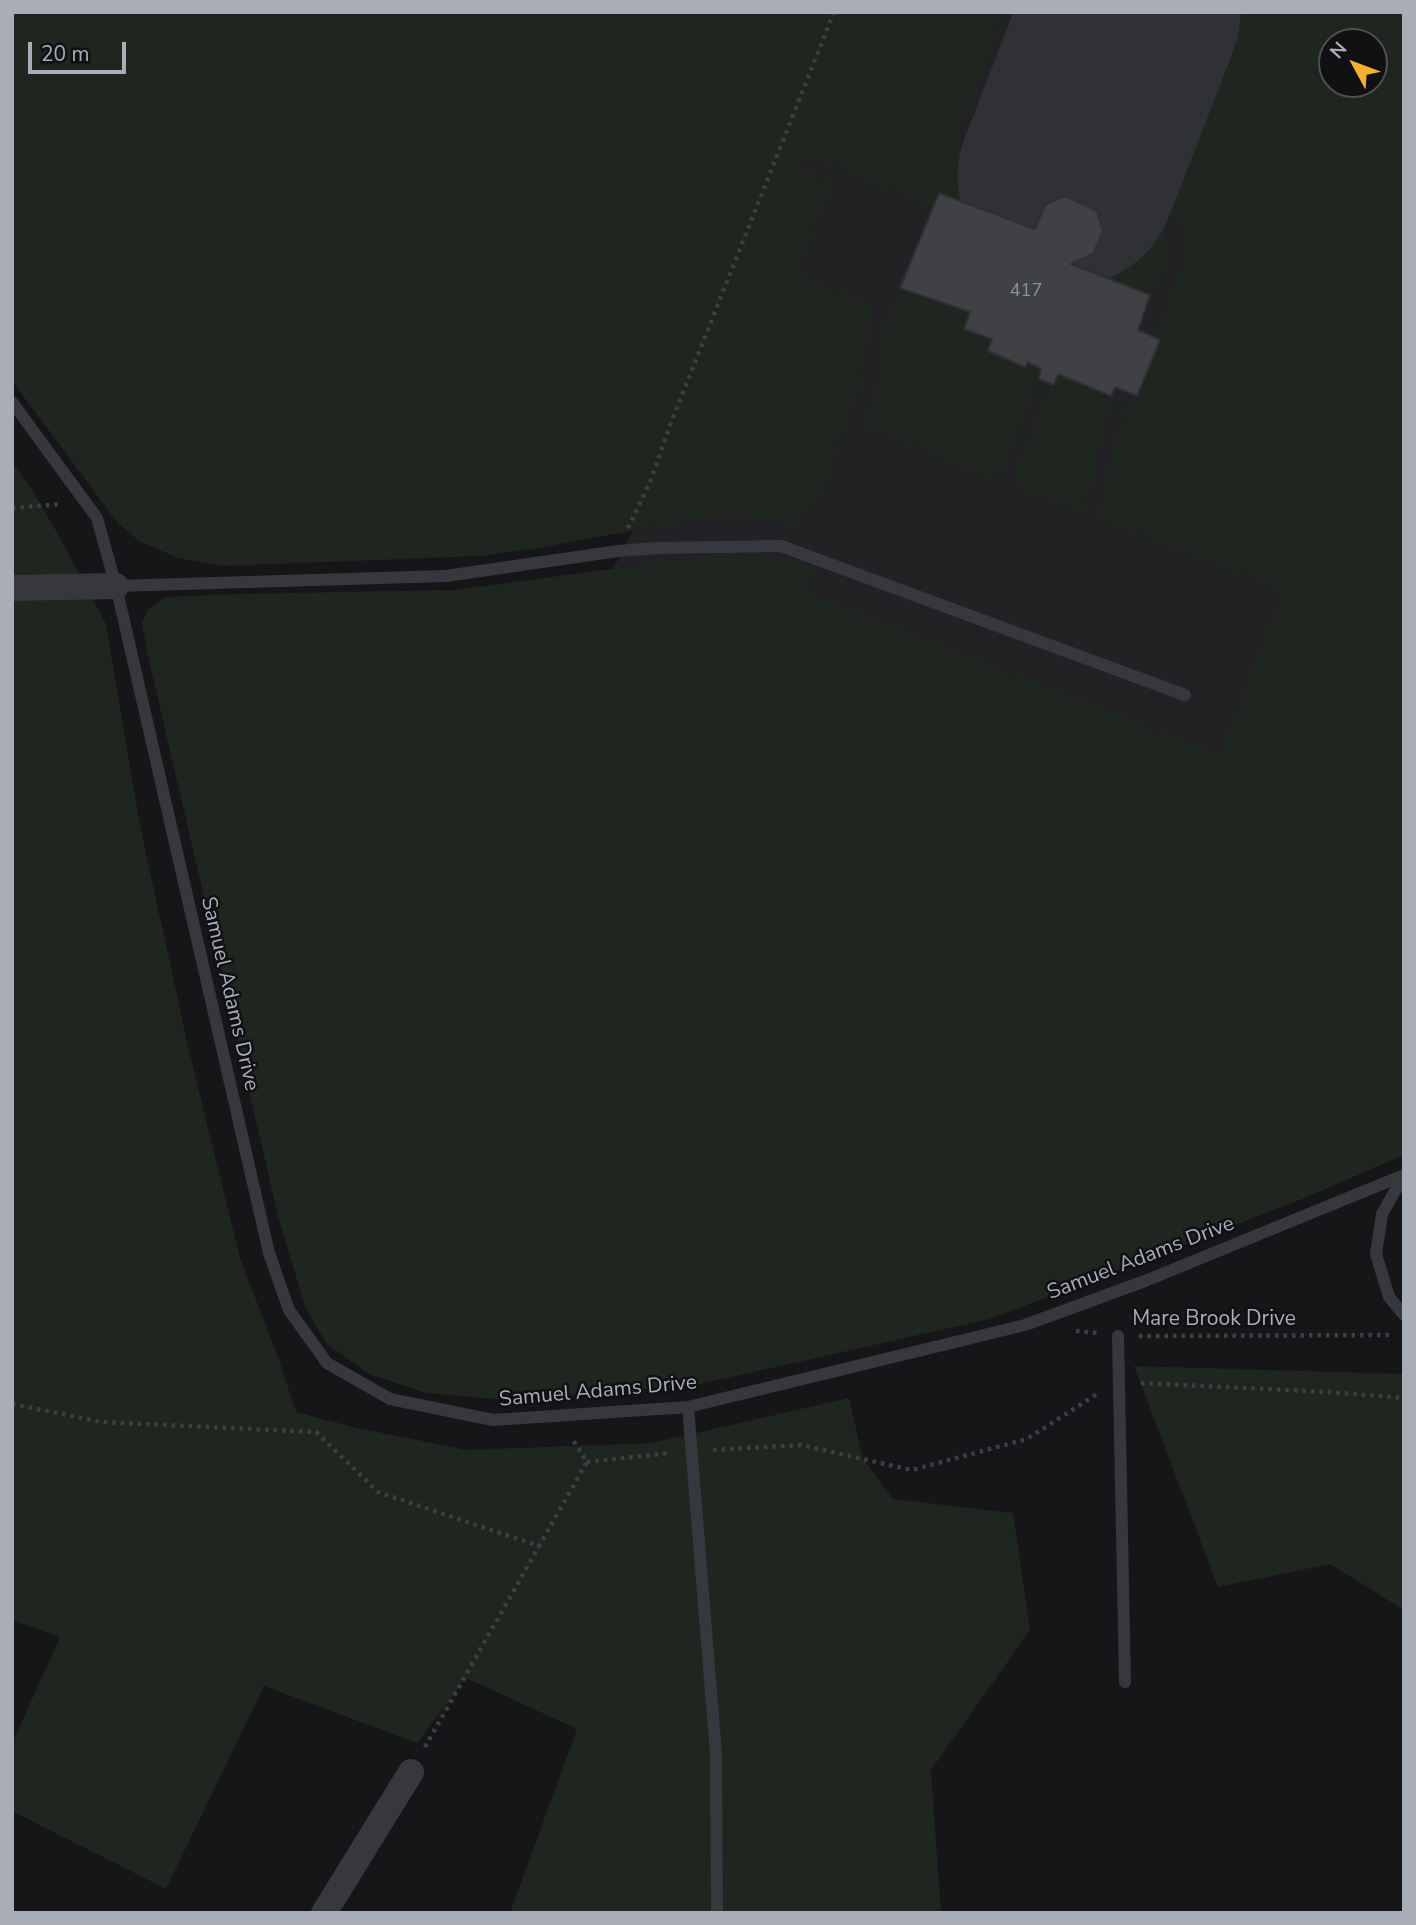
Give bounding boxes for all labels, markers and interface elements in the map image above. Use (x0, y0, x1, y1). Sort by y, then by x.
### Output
scale bar (32, 28, 130, 72)
north arrow (1318, 28, 1388, 98)
text: N (1324, 37, 1353, 64)
text: 20 m (41, 40, 90, 68)
house number: 417 (1010, 281, 1042, 303)
street label: Samuel Adams Drive (194, 894, 264, 1094)
street label: Samuel Adams Drive (1044, 1212, 1238, 1306)
street label: Mare Brook Drive (1132, 1307, 1296, 1333)
street label: Samuel Adams Drive (498, 1371, 698, 1413)

